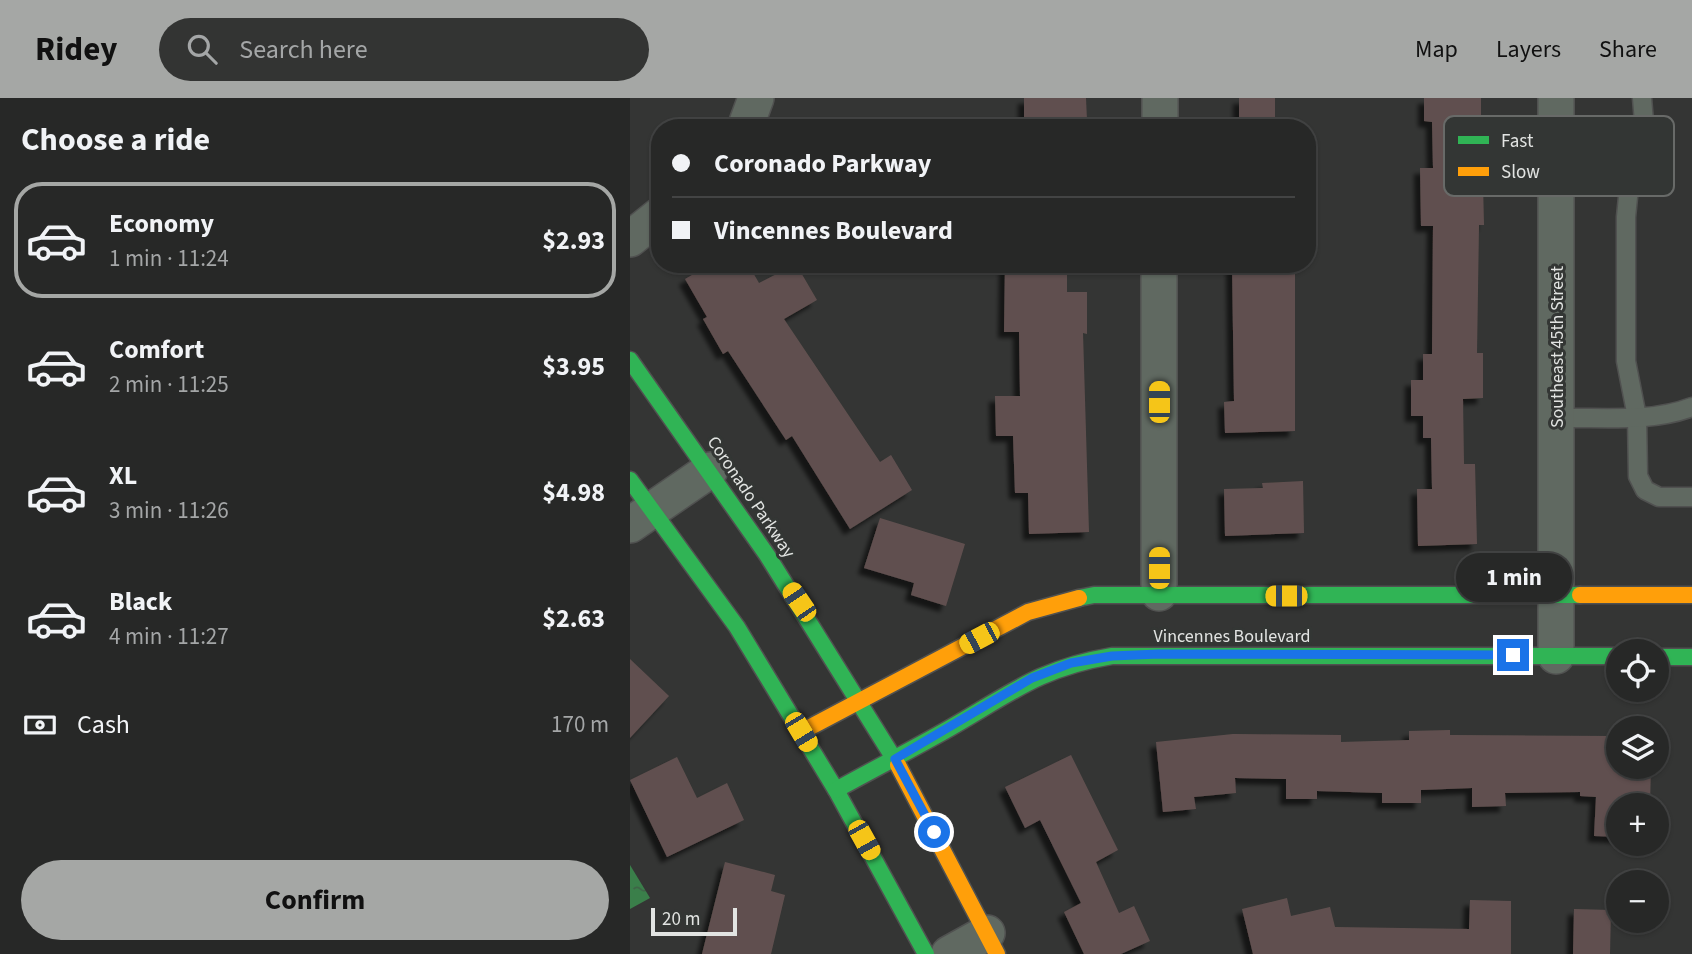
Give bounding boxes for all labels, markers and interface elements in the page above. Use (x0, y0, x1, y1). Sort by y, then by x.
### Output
search box (159, 18, 649, 81)
text: Ridey (35, 26, 117, 73)
icon: search (183, 30, 221, 68)
text: Search here (239, 31, 368, 68)
text: Map (1415, 32, 1458, 67)
text: Layers (1496, 32, 1561, 67)
text: Share (1599, 32, 1657, 67)
legend (1444, 116, 1674, 196)
text: Choose a ride (21, 117, 210, 163)
text: Fast (1501, 128, 1534, 155)
text: Coronado Parkway (714, 145, 931, 182)
text: Slow (1501, 159, 1540, 186)
text: Economy (109, 205, 214, 242)
icon: car (25, 209, 88, 272)
text: Vincennes Boulevard (714, 212, 953, 249)
text: $2.93 (542, 222, 605, 259)
text: 1 min · 11:24 (109, 242, 229, 275)
street label: Southeast 45th Street (1545, 266, 1570, 428)
text: Comfort (109, 331, 204, 368)
icon: car (25, 335, 88, 398)
text: $3.95 (542, 348, 605, 385)
text: 2 min · 11:25 (109, 368, 229, 401)
car (1149, 381, 1170, 423)
street label: Coronado Parkway (701, 431, 801, 563)
text: XL (109, 457, 137, 494)
icon: car (25, 461, 88, 524)
text: $4.98 (542, 474, 605, 511)
text: 3 min · 11:26 (109, 494, 229, 527)
car (1149, 547, 1170, 589)
callout: 1 min (1455, 554, 1571, 602)
text: 1 min (1486, 561, 1542, 594)
car (779, 579, 820, 625)
text: Black (109, 583, 172, 620)
car (1266, 586, 1308, 607)
icon: car (25, 587, 88, 650)
text: $2.63 (542, 600, 605, 637)
car (956, 619, 1003, 657)
text: 4 min · 11:27 (109, 620, 229, 653)
street label: Vincennes Boulevard (1154, 624, 1310, 649)
route end (1497, 639, 1529, 671)
map controls (1606, 639, 1669, 933)
button: locate (1606, 639, 1669, 702)
icon: cash (21, 706, 59, 744)
text: Cash (77, 706, 130, 743)
text: 170 m (551, 708, 609, 741)
car (782, 709, 821, 755)
button: layers (1606, 716, 1669, 779)
button: + (1606, 793, 1669, 856)
route start (918, 816, 950, 848)
car (845, 817, 884, 863)
button: Confirm (21, 860, 609, 940)
button: − (1606, 870, 1669, 933)
scale bar (651, 905, 737, 937)
text: 20 m (662, 906, 700, 933)

